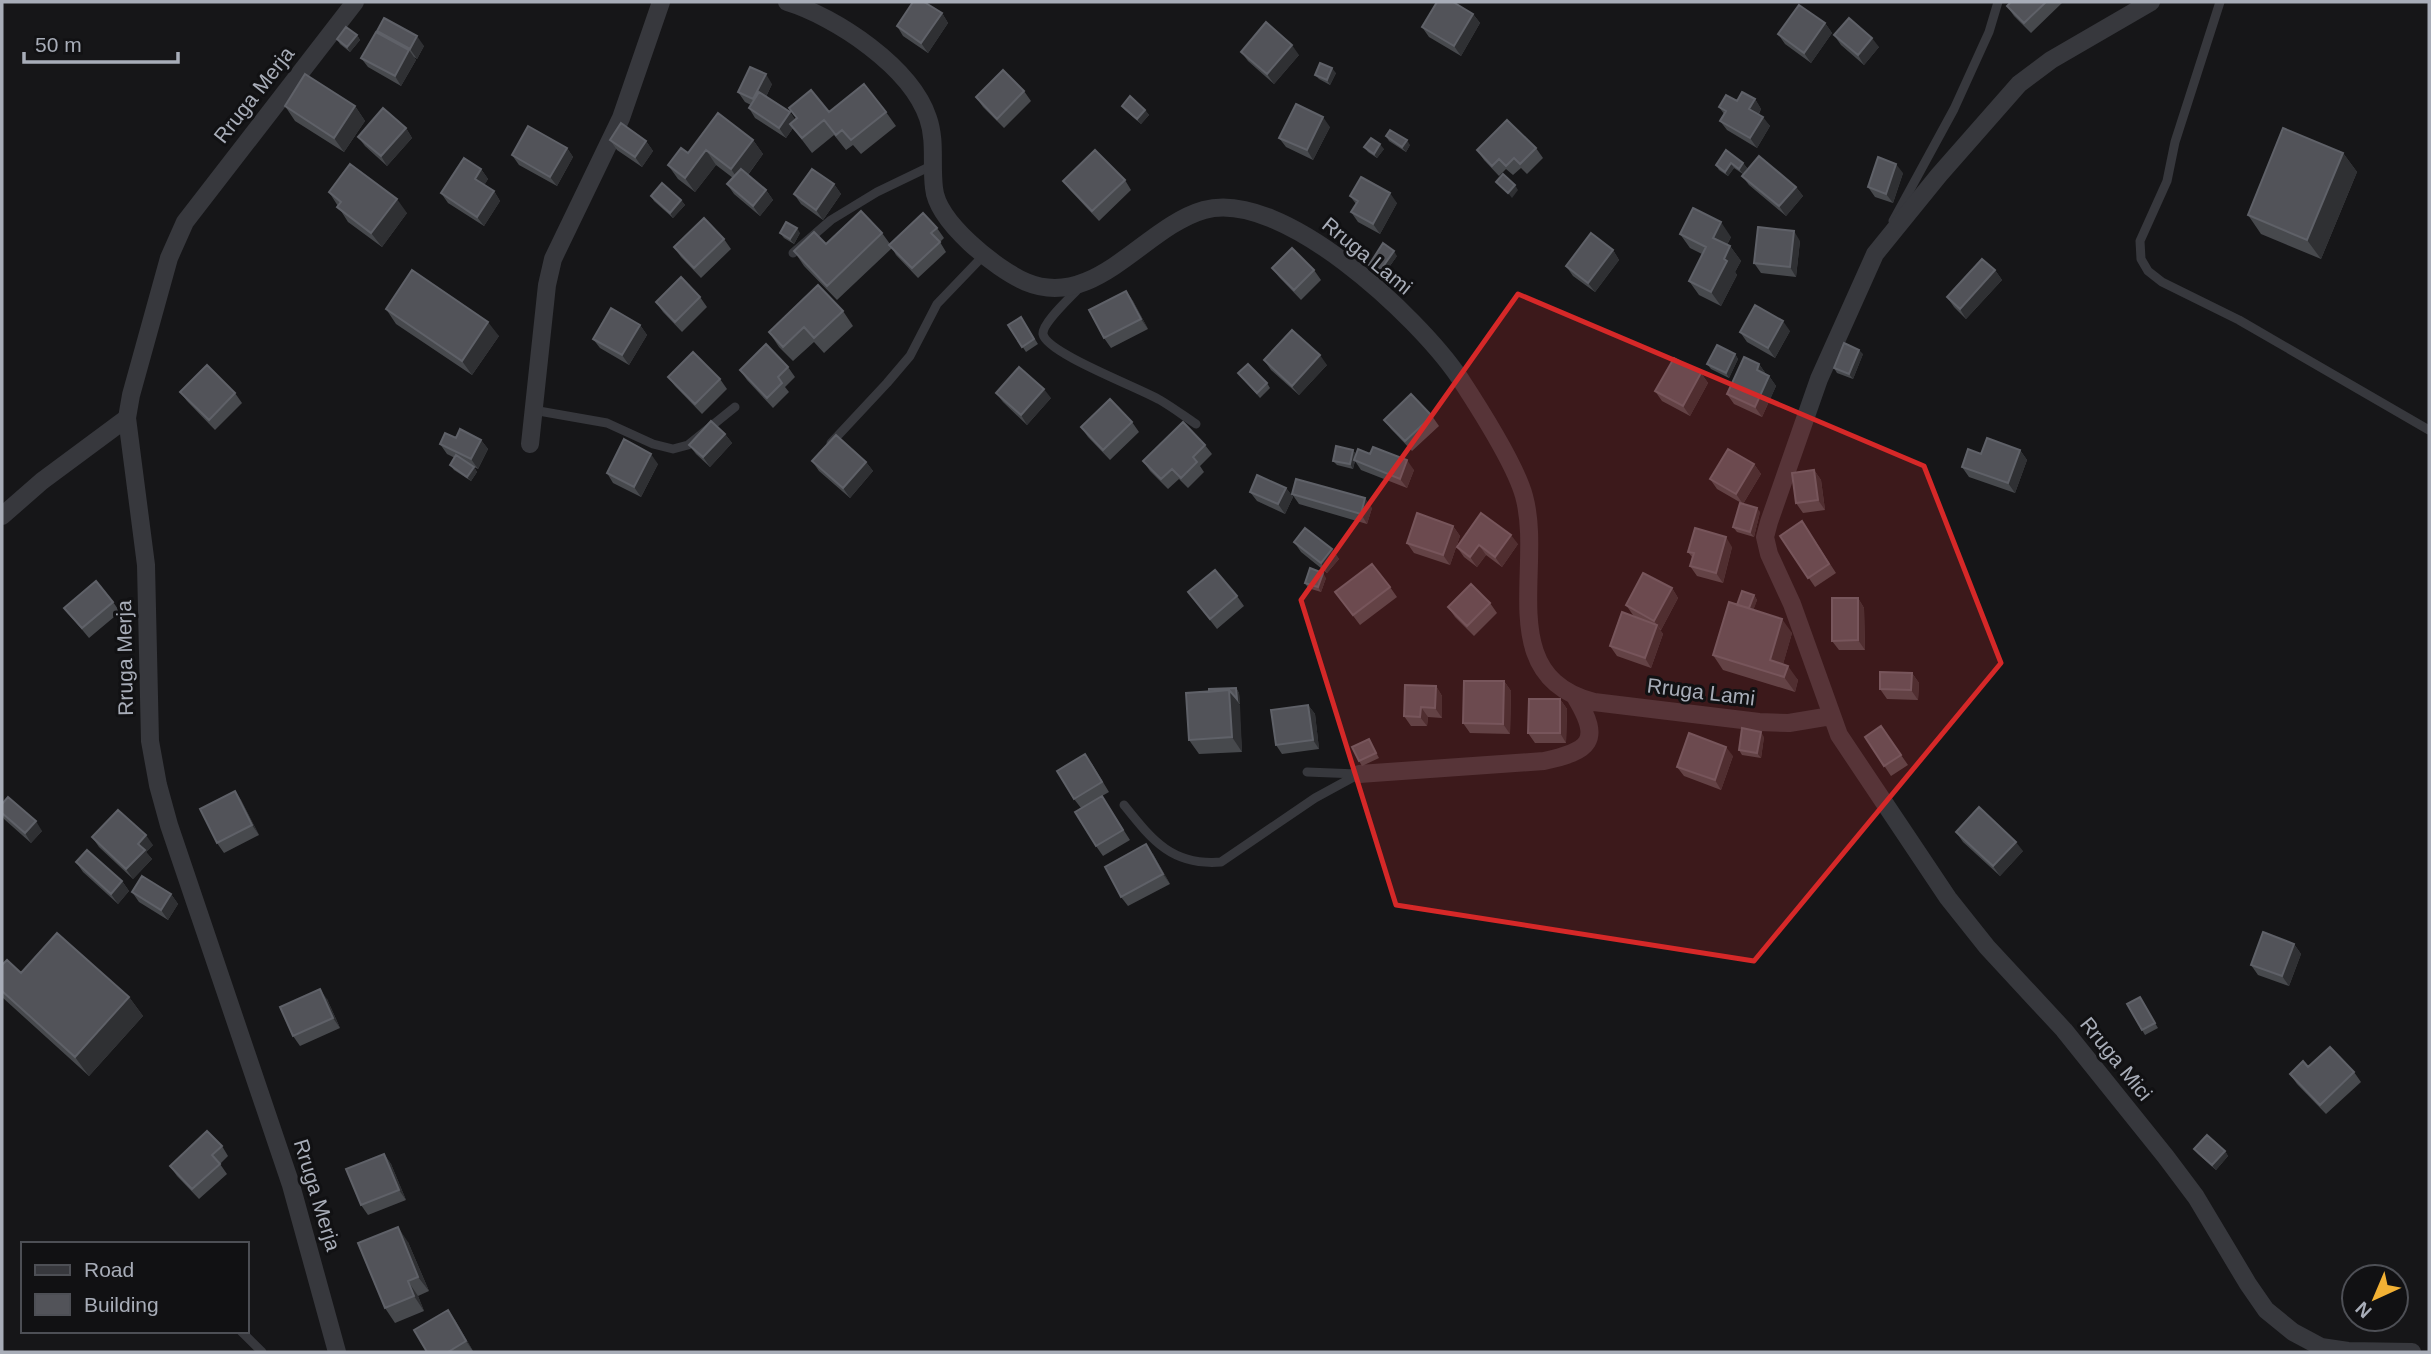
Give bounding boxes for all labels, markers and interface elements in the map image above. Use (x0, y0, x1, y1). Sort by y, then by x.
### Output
scale bar (24, 21, 178, 65)
text: 50 m (35, 33, 82, 56)
street label: Rruga Merja (209, 42, 298, 147)
street label: Rruga Lami (1318, 213, 1417, 299)
street label: Rruga Merja (112, 600, 137, 716)
street label: Rruga Lami (1646, 673, 1756, 710)
street label: Rruga Mici (2076, 1012, 2157, 1105)
street label: Rruga Merja (290, 1136, 345, 1254)
legend (21, 1242, 248, 1333)
text: Road (84, 1258, 134, 1281)
north arrow (2340, 1263, 2410, 1333)
text: Building (84, 1293, 159, 1316)
text: N (2351, 1298, 2376, 1322)

